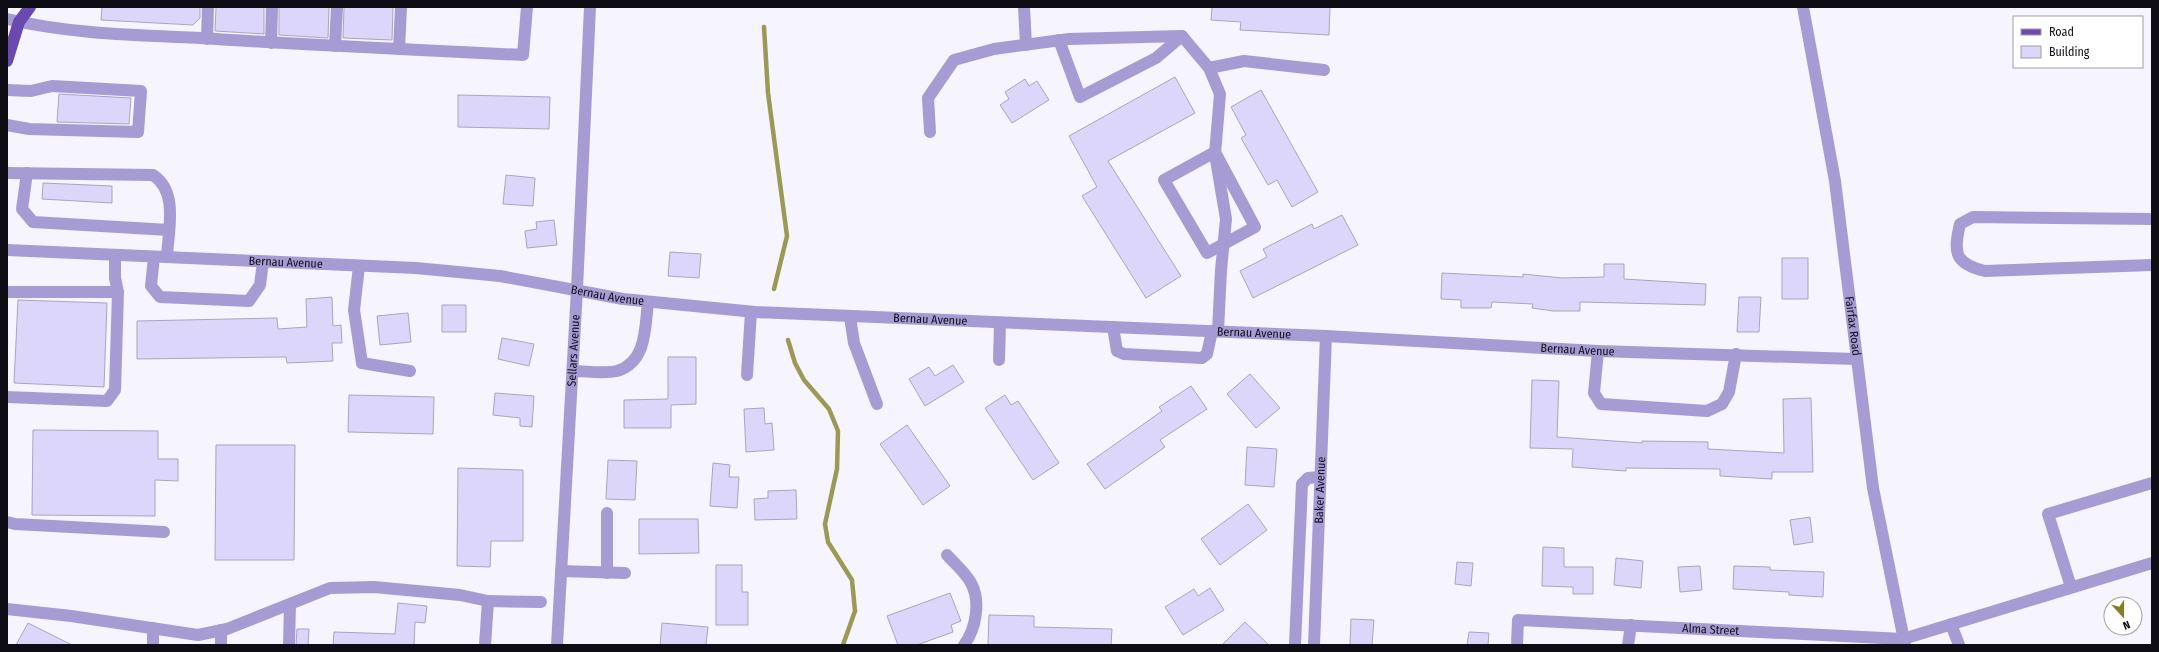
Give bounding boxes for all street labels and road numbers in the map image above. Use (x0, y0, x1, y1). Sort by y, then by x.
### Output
street label: Bernau Avenue (248, 254, 323, 271)
street label: Bernau Avenue (570, 282, 645, 308)
street label: Fairfax Road (1842, 295, 1864, 357)
street label: Bernau Avenue (893, 311, 968, 328)
street label: Sellars Avenue (565, 314, 583, 387)
street label: Bernau Avenue (1217, 324, 1291, 342)
street label: Bernau Avenue (1540, 341, 1615, 359)
street label: Baker Avenue (1312, 456, 1328, 524)
street label: Alma Street (1682, 621, 1740, 638)

